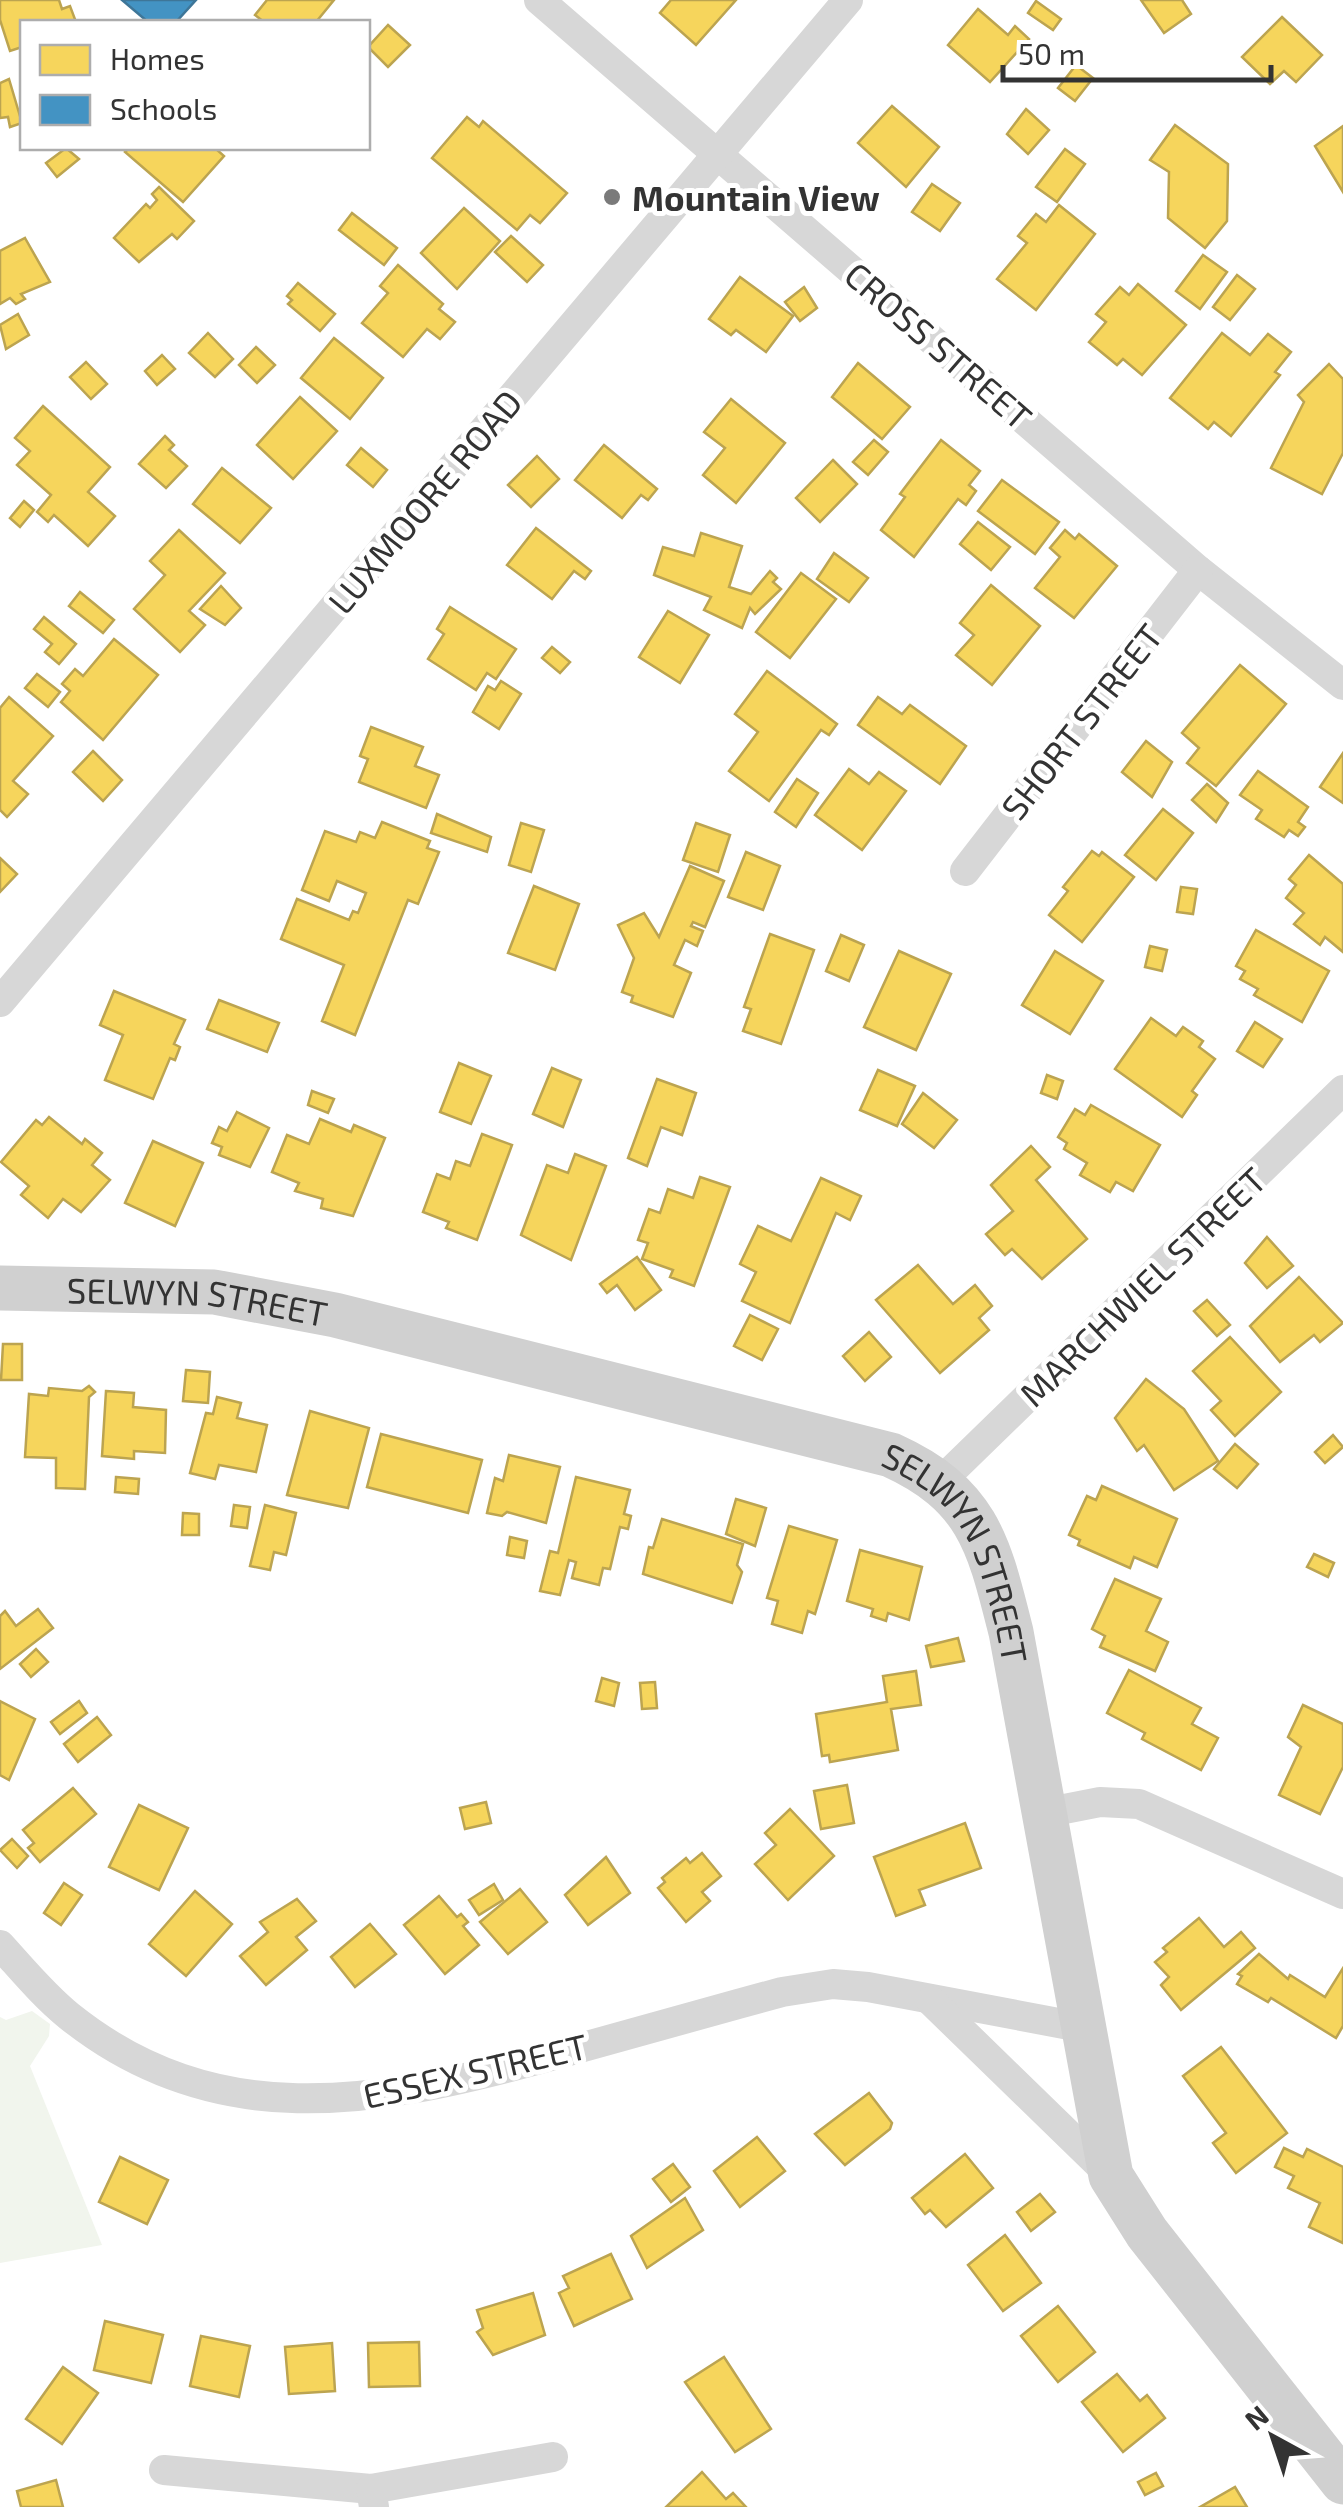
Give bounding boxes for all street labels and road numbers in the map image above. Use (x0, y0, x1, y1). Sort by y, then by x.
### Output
street label: CROSS STREET (837, 253, 1041, 437)
street label: LUXMOORE ROAD (318, 381, 530, 621)
street label: SHORT STREET (992, 615, 1170, 827)
street label: MARCHWIEL STREET (1010, 1158, 1274, 1414)
street label: SELWYN STREET (66, 1268, 331, 1334)
street label: SELWYN STREET (876, 1433, 1037, 1666)
street label: ESSEX STREET (359, 2024, 591, 2116)

